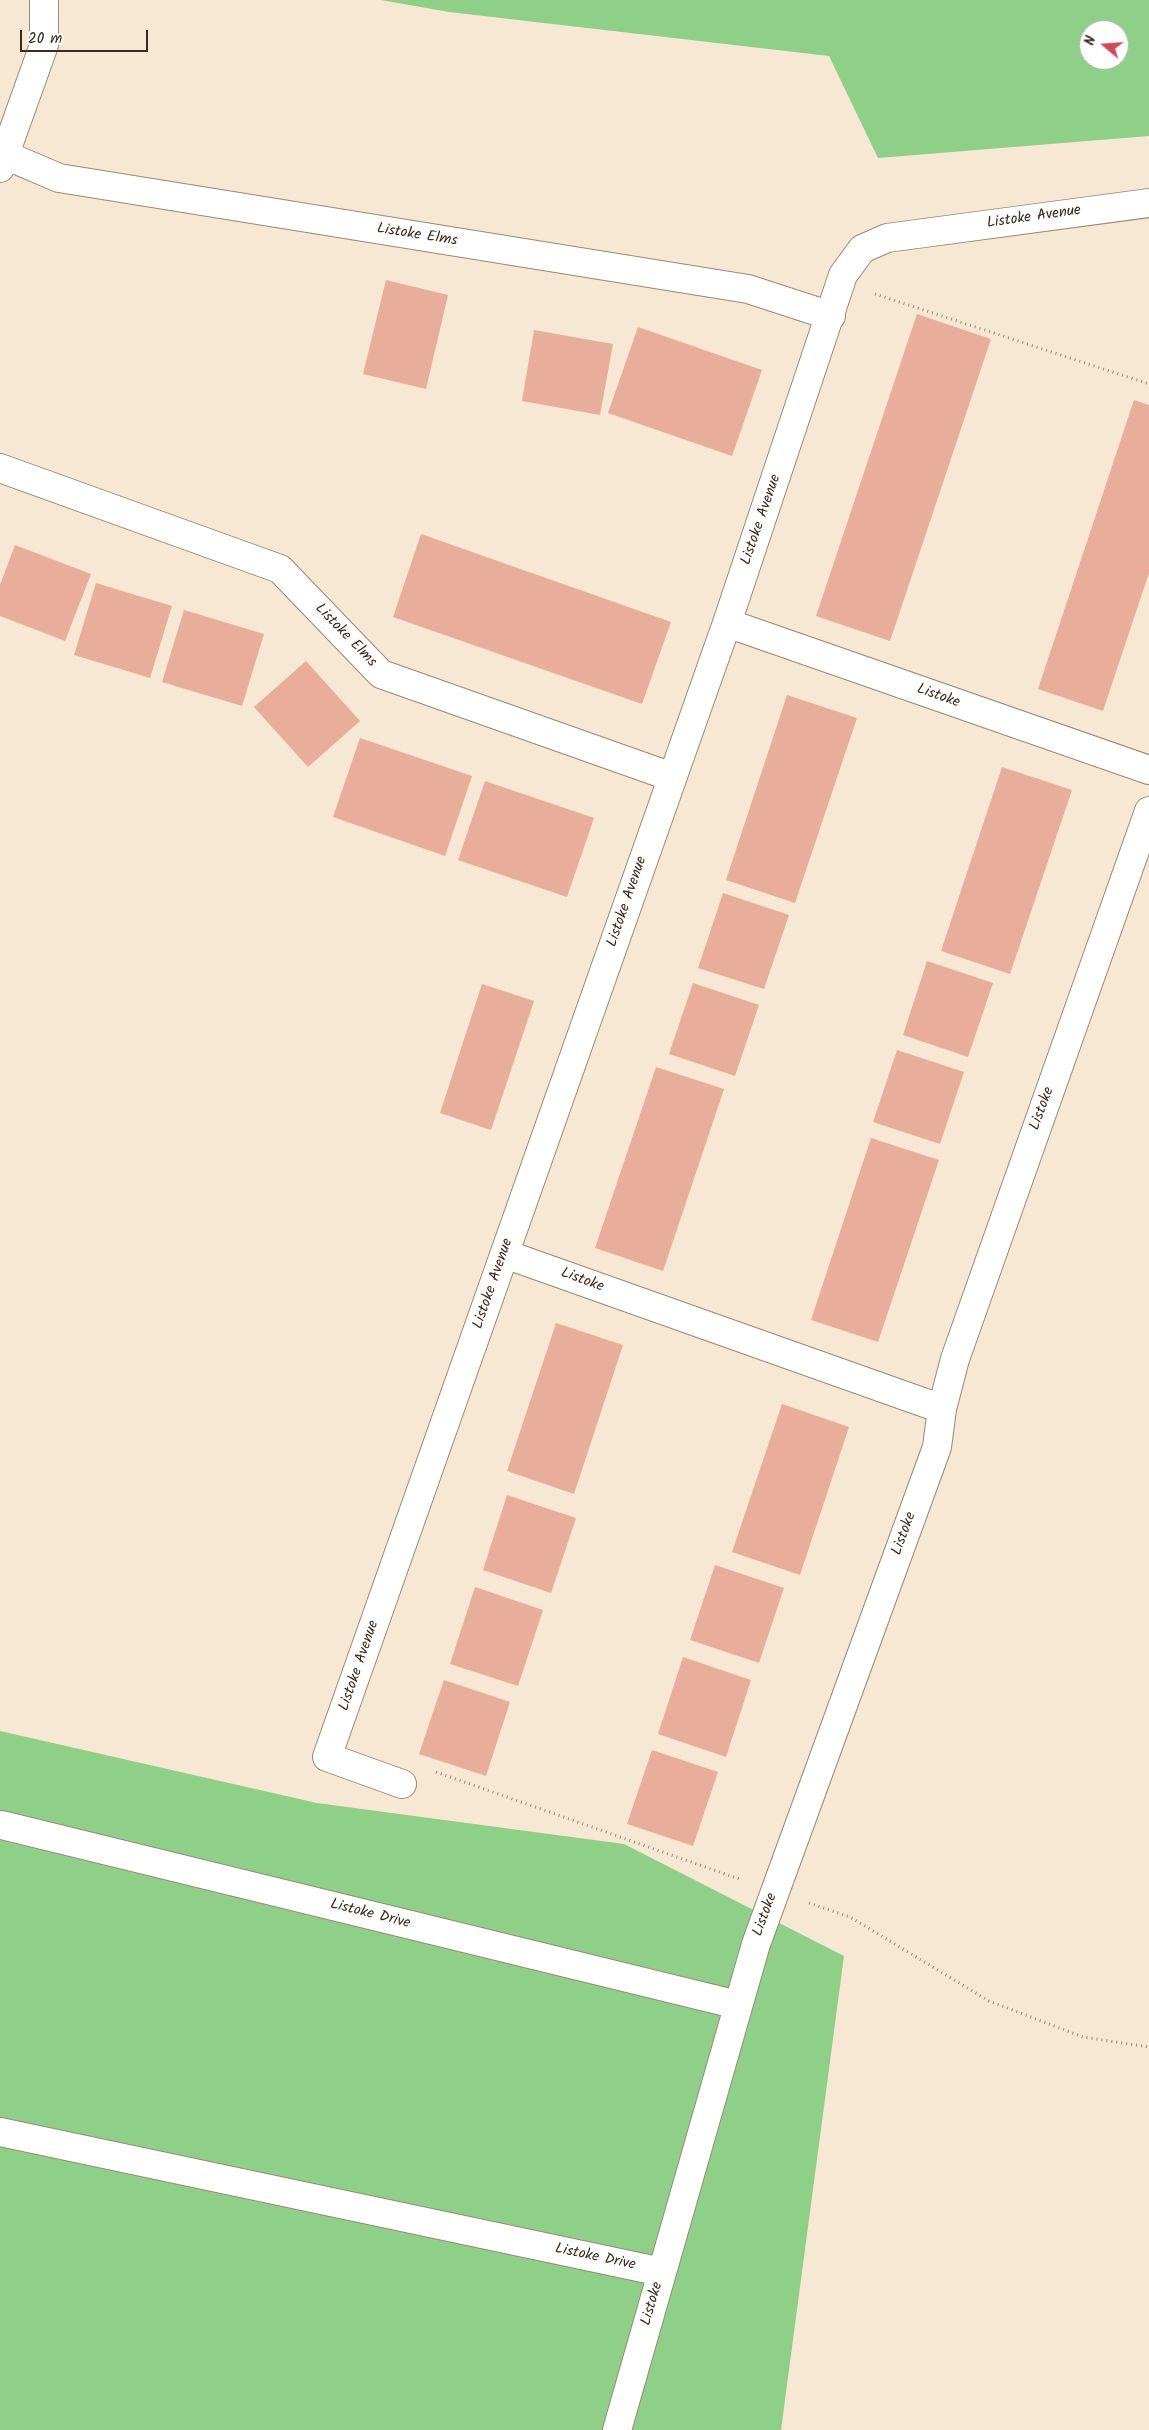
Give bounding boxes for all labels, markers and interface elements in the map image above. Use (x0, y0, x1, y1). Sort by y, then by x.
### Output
scale bar (22, 20, 150, 52)
north arrow (1079, 20, 1129, 70)
text: 20 m (28, 27, 62, 51)
text: N (1079, 33, 1103, 48)
street label: Listoke Avenue (986, 202, 1082, 234)
street label: Listoke Elms (375, 221, 459, 251)
street label: Listoke Avenue (738, 472, 786, 568)
street label: Listoke Elms (310, 600, 380, 672)
street label: Listoke (914, 681, 962, 713)
street label: Listoke Avenue (604, 854, 652, 950)
street label: Listoke (1027, 1085, 1059, 1133)
street label: Listoke Avenue (470, 1236, 518, 1332)
street label: Listoke (558, 1265, 606, 1297)
street label: Listoke (889, 1510, 921, 1558)
street label: Listoke Avenue (336, 1618, 384, 1714)
street label: Listoke (750, 1891, 782, 1939)
street label: Listoke Drive (328, 1896, 412, 1934)
street label: Listoke Drive (553, 2241, 637, 2275)
street label: Listoke (638, 2280, 668, 2328)

